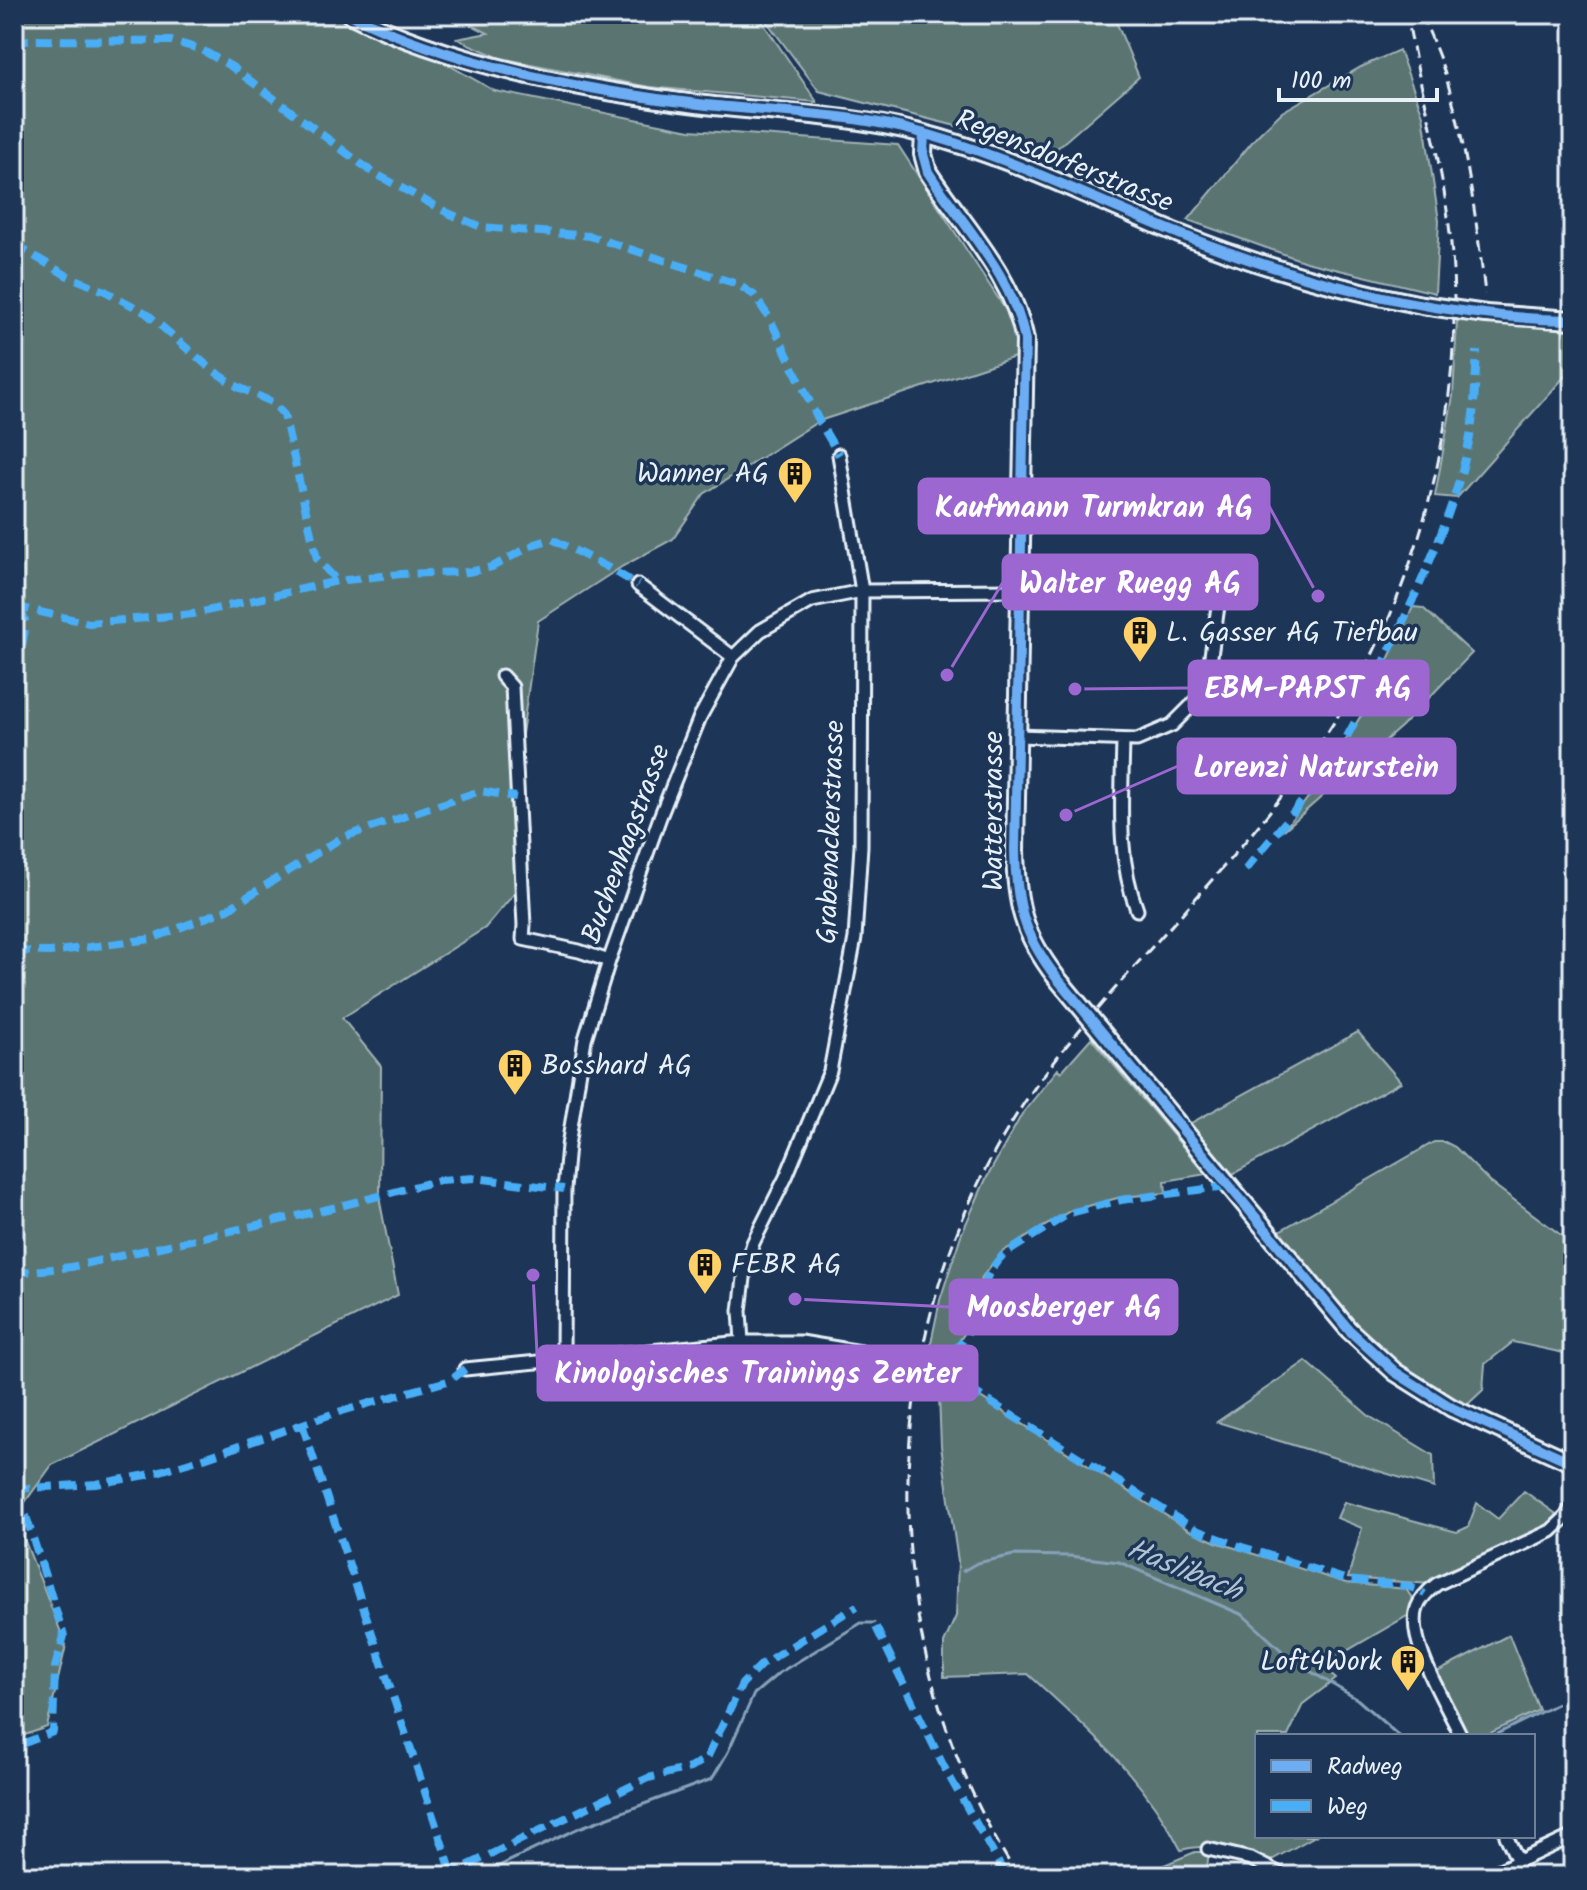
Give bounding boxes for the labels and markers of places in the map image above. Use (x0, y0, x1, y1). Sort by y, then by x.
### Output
place label: Wanner AG (637, 452, 769, 497)
building icon: Wanner AG (776, 455, 814, 505)
callout: Kaufmann Turmkran AG (919, 479, 1269, 533)
callout: Walter Ruegg AG (1003, 555, 1257, 609)
place label: L. Gasser AG Tiefbau (1166, 611, 1418, 656)
building icon: L. Gasser AG Tiefbau (1121, 614, 1159, 664)
callout: EBM-PAPST AG (1189, 661, 1428, 715)
callout: Lorenzi Naturstein (1178, 739, 1455, 793)
place label: Bosshard AG (541, 1044, 692, 1089)
building icon: Bosshard AG (496, 1047, 534, 1097)
place label: FEBR AG (731, 1243, 842, 1288)
building icon: FEBR AG (686, 1246, 724, 1296)
callout: Moosberger AG (950, 1280, 1177, 1334)
callout: Kinologisches Trainings Zenter (538, 1346, 977, 1400)
place label: Loft4Work (1260, 1640, 1383, 1685)
building icon: Loft4Work (1389, 1643, 1427, 1693)

